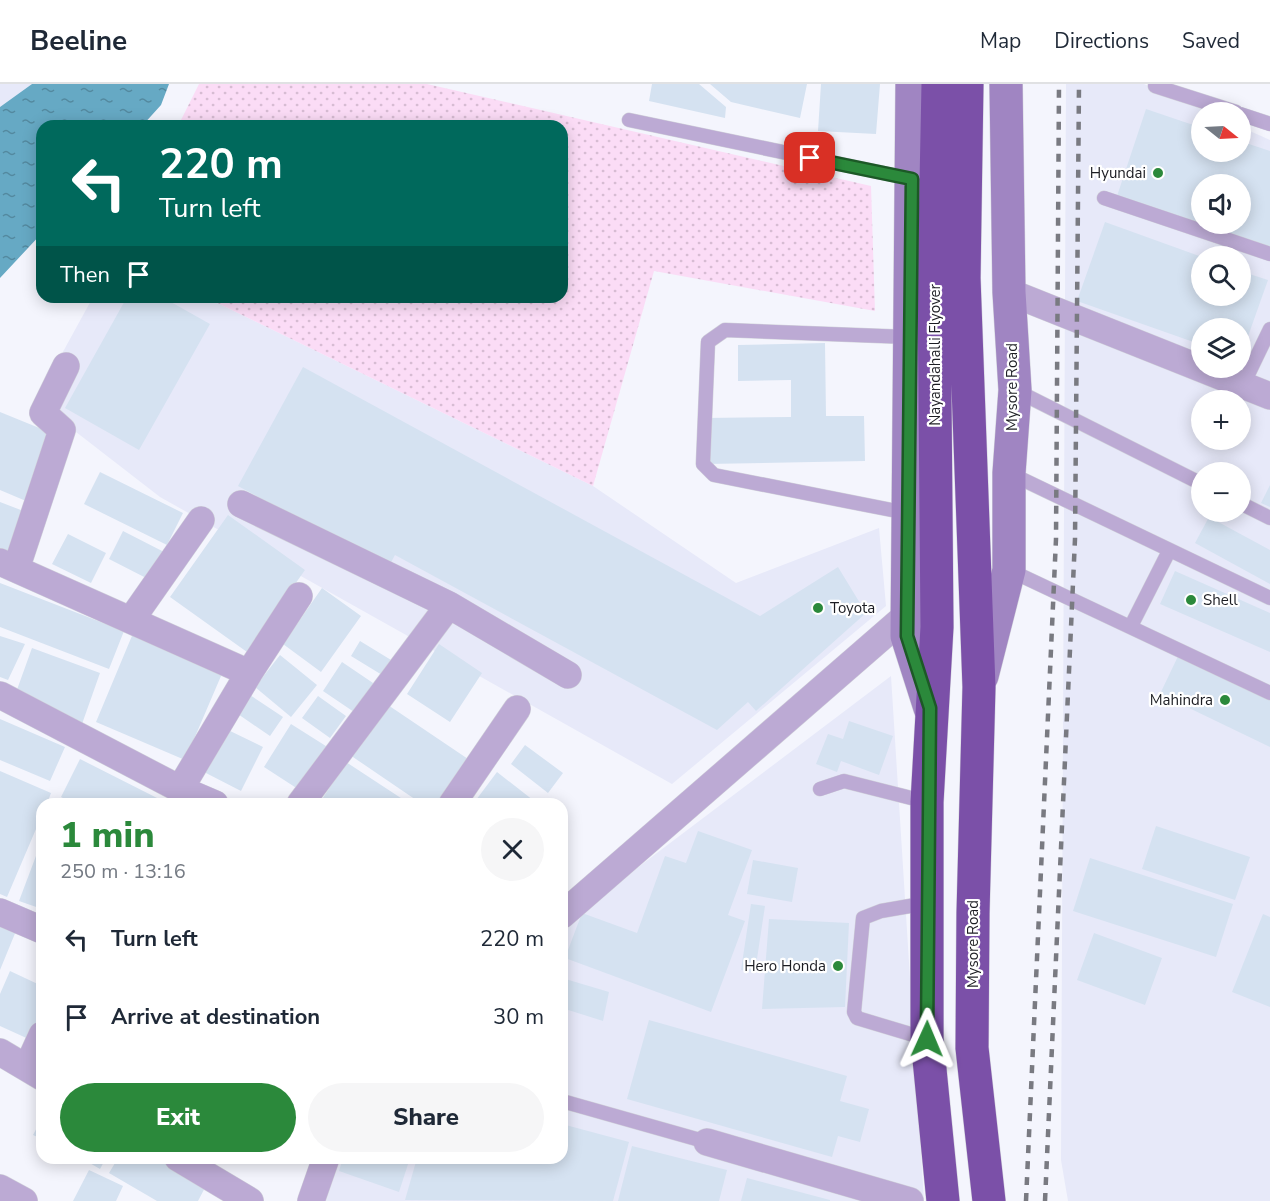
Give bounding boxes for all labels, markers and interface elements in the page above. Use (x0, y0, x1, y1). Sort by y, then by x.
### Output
text: Beeline (30, 22, 127, 60)
text: Map (980, 27, 1021, 55)
text: Directions (1054, 27, 1149, 55)
text: Saved (1182, 27, 1240, 55)
north arrow (1191, 102, 1251, 162)
map controls (1191, 102, 1251, 522)
pin (784, 132, 835, 183)
text: 220 m (159, 136, 283, 193)
icon: arrive (793, 141, 826, 174)
icon: left (60, 144, 138, 222)
place label: Hyundai (1090, 163, 1146, 183)
marker: Hyundai (1151, 166, 1165, 180)
button: sound (1191, 174, 1251, 234)
text: Turn left (159, 190, 260, 227)
button: search (1191, 246, 1251, 306)
icon: arrive (122, 258, 155, 291)
text: Then (60, 260, 110, 290)
street label: Nayandahalli Flyover (925, 284, 945, 426)
button: layers (1191, 318, 1251, 378)
street label: Mysore Road (1002, 343, 1022, 431)
button: + (1191, 390, 1251, 450)
button: − (1191, 462, 1251, 522)
place label: Shell (1203, 590, 1238, 610)
marker: Shell (1184, 593, 1198, 607)
place label: Toyota (830, 598, 875, 618)
marker: Toyota (811, 601, 825, 615)
place label: Mahindra (1150, 690, 1213, 710)
marker: Mahindra (1218, 693, 1232, 707)
text: 1 min (60, 811, 155, 860)
button: close (481, 818, 544, 881)
text: 250 m · 13:16 (60, 858, 186, 885)
street label: Mysore Road (963, 900, 983, 988)
icon: left (60, 923, 93, 956)
text: Turn left (111, 924, 198, 954)
text: 220 m (480, 924, 544, 954)
place label: Hero Honda (744, 956, 826, 976)
marker: Hero Honda (831, 959, 845, 973)
icon: arrive (60, 1001, 93, 1034)
text: Arrive at destination (111, 1002, 320, 1032)
text: 30 m (493, 1002, 544, 1032)
position arrow (895, 1007, 959, 1071)
button: Exit (60, 1083, 296, 1152)
button: Share (308, 1083, 544, 1152)

